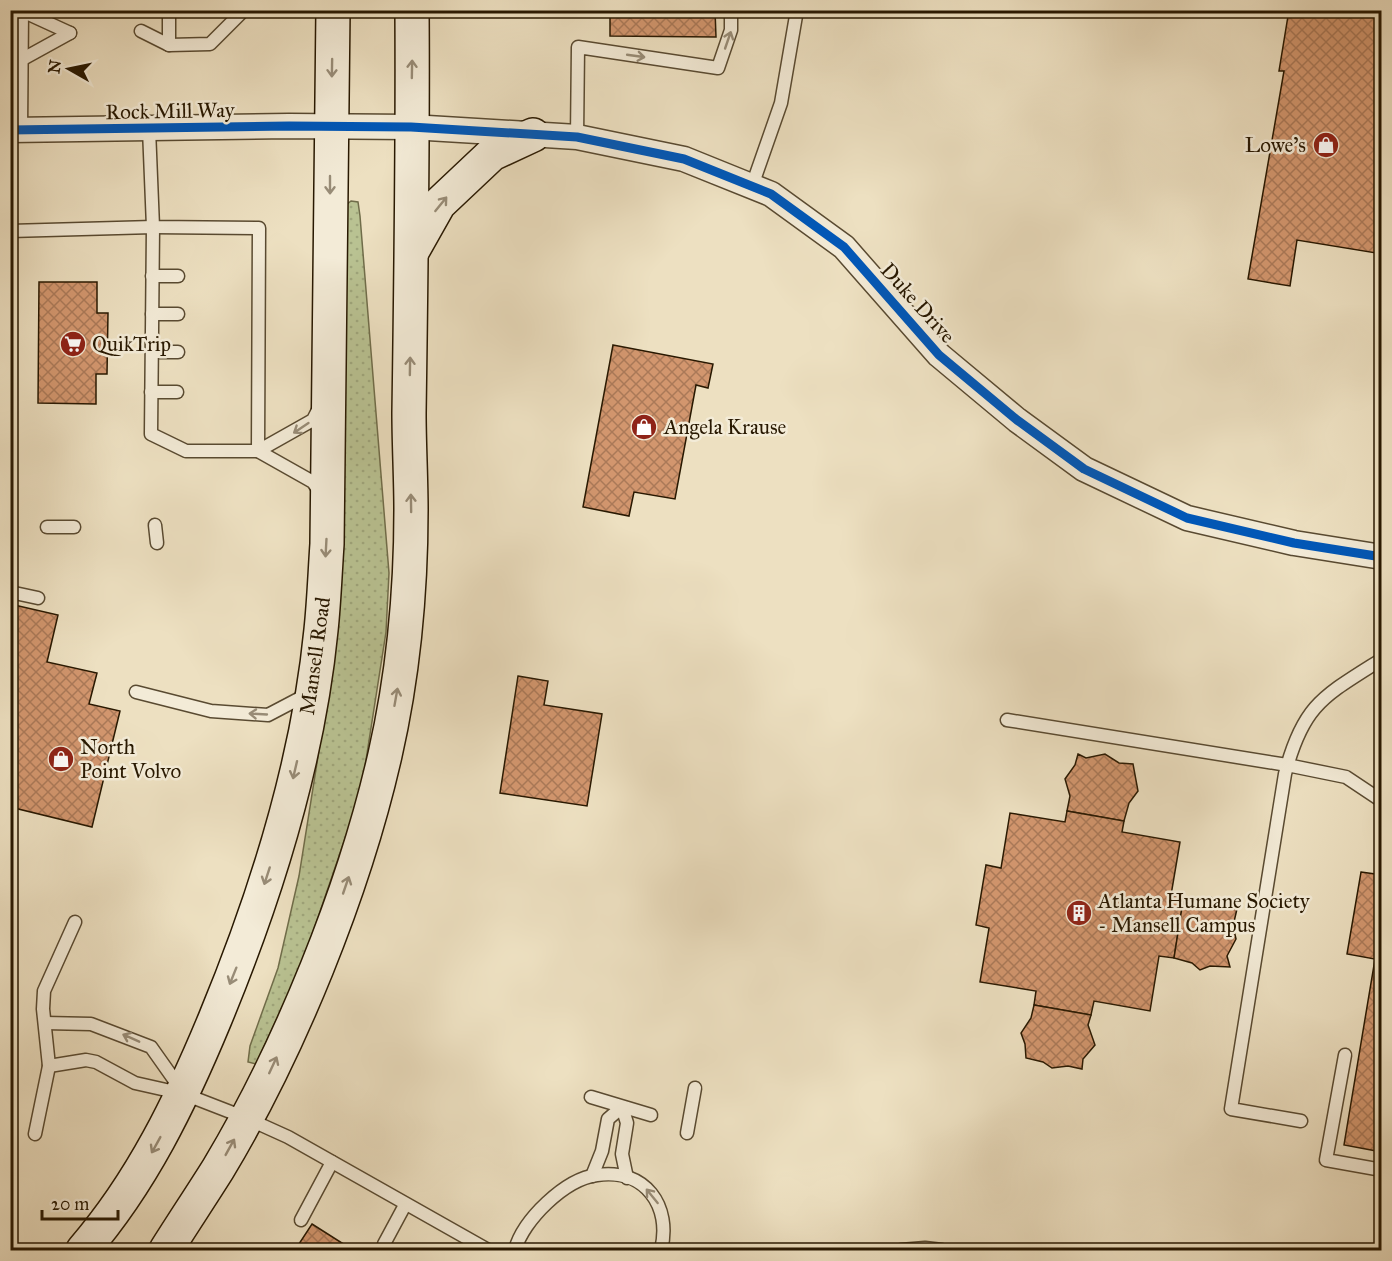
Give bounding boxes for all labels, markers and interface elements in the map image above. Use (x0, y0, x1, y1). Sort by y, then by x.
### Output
one-way arrow (723, 31, 734, 50)
north arrow (39, 39, 99, 99)
one-way arrow (626, 50, 646, 61)
text: N (44, 58, 65, 75)
one-way arrow (326, 58, 337, 78)
one-way arrow (407, 59, 418, 79)
street label: Rock Mill Way (105, 97, 236, 125)
shop icon: Lowe's (1311, 130, 1341, 160)
place label: Lowe's (1245, 132, 1306, 158)
one-way arrow (324, 174, 336, 194)
one-way arrow (434, 196, 447, 212)
street label: Duke Drive (875, 257, 961, 349)
supermarket icon: QuikTrip (58, 329, 88, 359)
place label: QuikTrip (92, 331, 171, 357)
one-way arrow (404, 357, 415, 377)
shop icon: Angela Krause (629, 412, 659, 442)
place label: Angela Krause (663, 414, 787, 440)
one-way arrow (293, 422, 310, 434)
one-way arrow (405, 493, 417, 513)
one-way arrow (321, 537, 332, 557)
street label: Mansell Road (294, 595, 336, 717)
one-way arrow (390, 687, 401, 707)
one-way arrow (249, 708, 269, 719)
place label: North Point Volvo (80, 734, 181, 784)
shop icon: North Point Volvo (46, 744, 76, 774)
one-way arrow (289, 761, 301, 780)
one-way arrow (261, 866, 272, 885)
one-way arrow (342, 876, 353, 895)
place label: Atlanta Humane Society - Mansell Campus (1097, 888, 1311, 938)
building icon: Atlanta Humane Society - Mansell Campus (1064, 898, 1094, 928)
one-way arrow (227, 966, 238, 985)
one-way arrow (122, 1032, 141, 1043)
one-way arrow (267, 1057, 279, 1075)
one-way arrow (150, 1136, 162, 1153)
one-way arrow (225, 1139, 236, 1157)
scale bar (42, 1183, 118, 1221)
one-way arrow (646, 1188, 659, 1204)
text: 20 m (51, 1193, 89, 1215)

